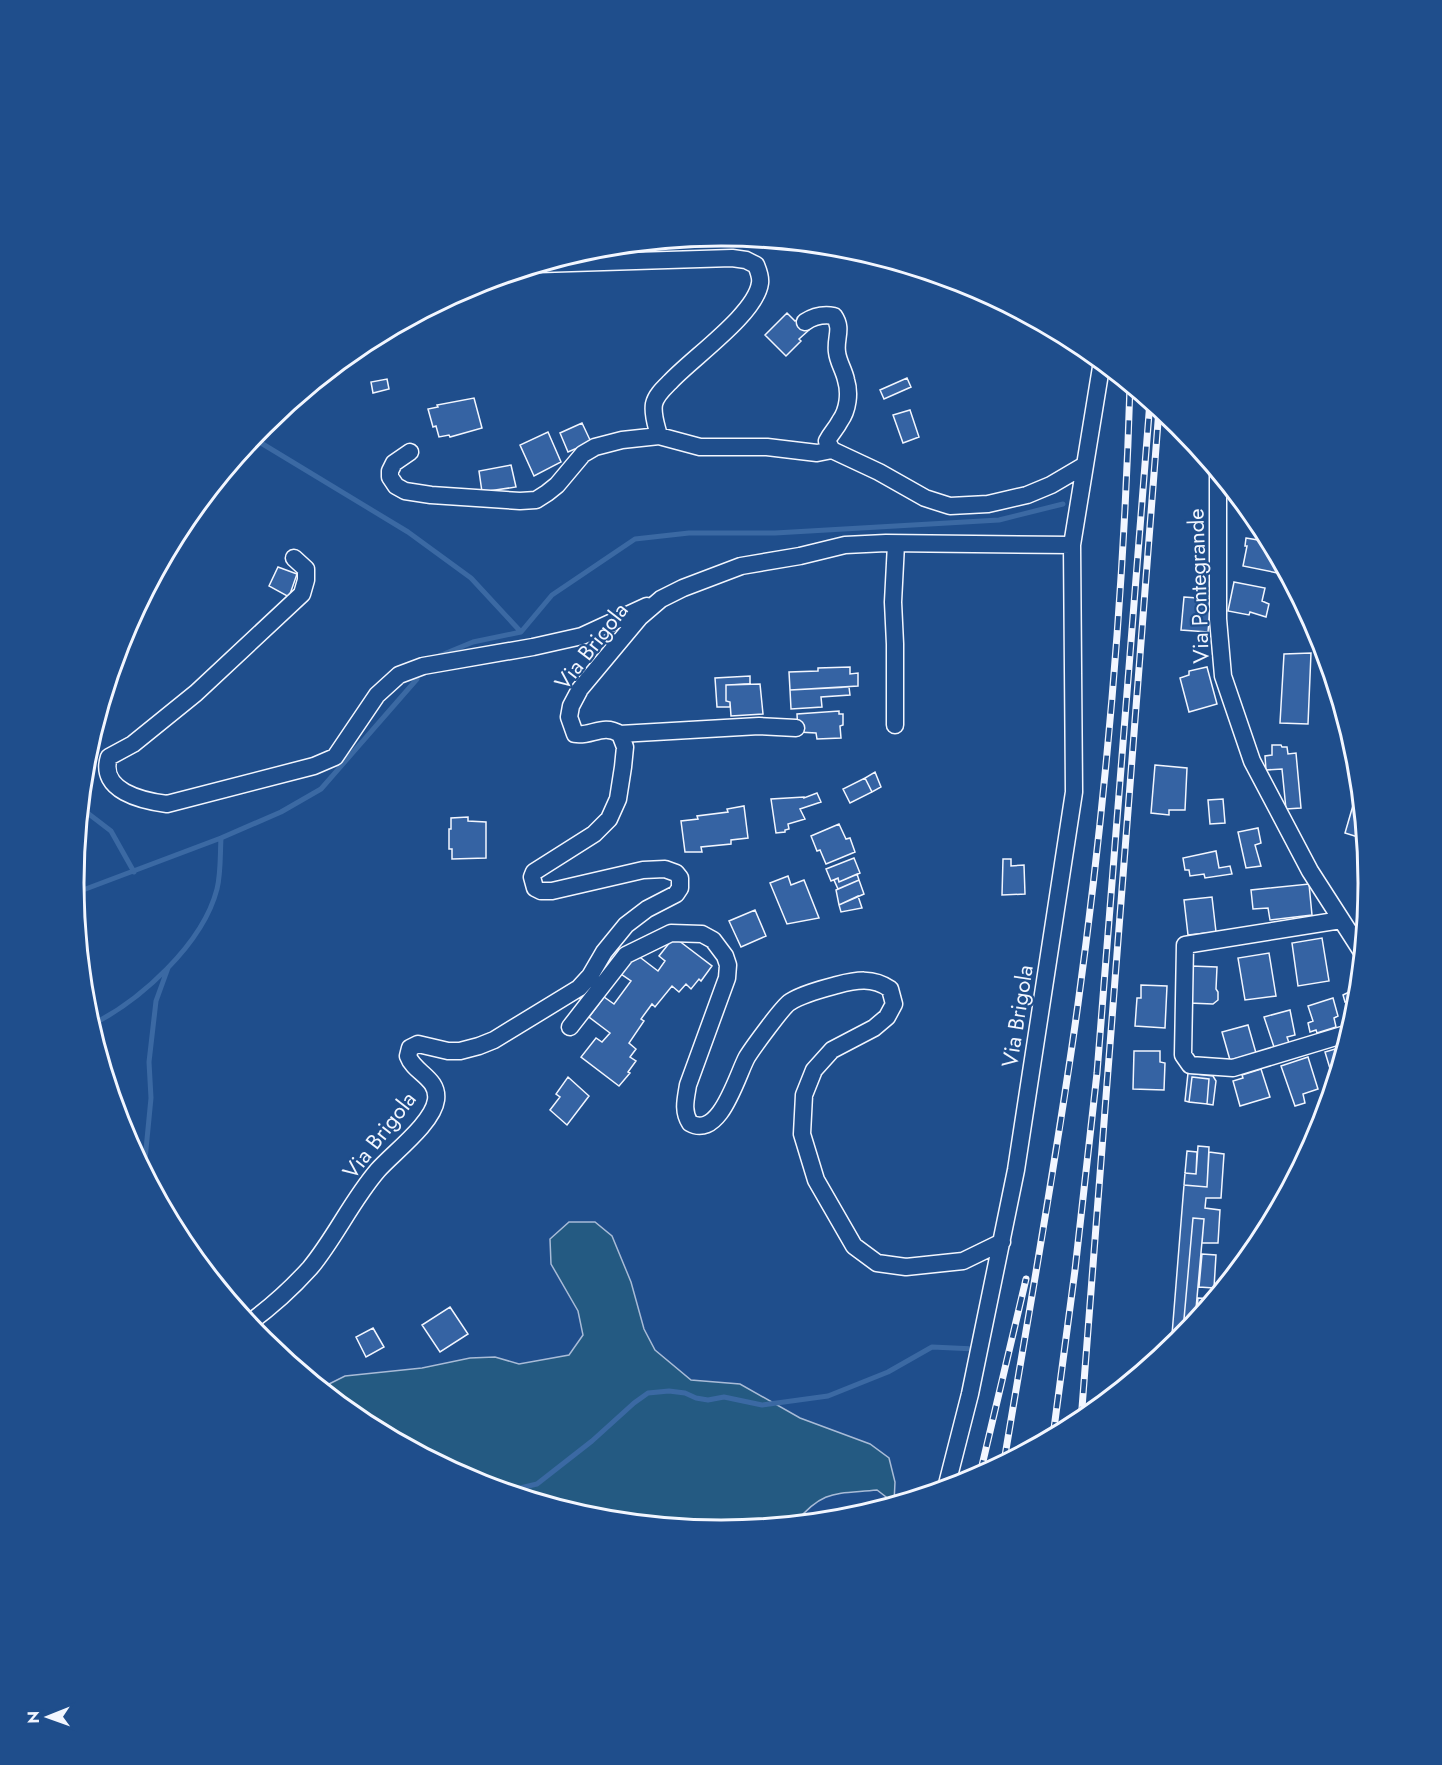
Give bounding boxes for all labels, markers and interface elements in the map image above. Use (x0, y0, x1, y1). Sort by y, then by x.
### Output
street label: Via Pontegrande (1179, 508, 1217, 664)
street label: Via Brigola (547, 595, 635, 697)
street label: Via Brigola (993, 963, 1041, 1069)
street label: Via Brigola (335, 1084, 423, 1186)
north arrow (18, 1687, 78, 1747)
text: N (22, 1711, 45, 1724)

